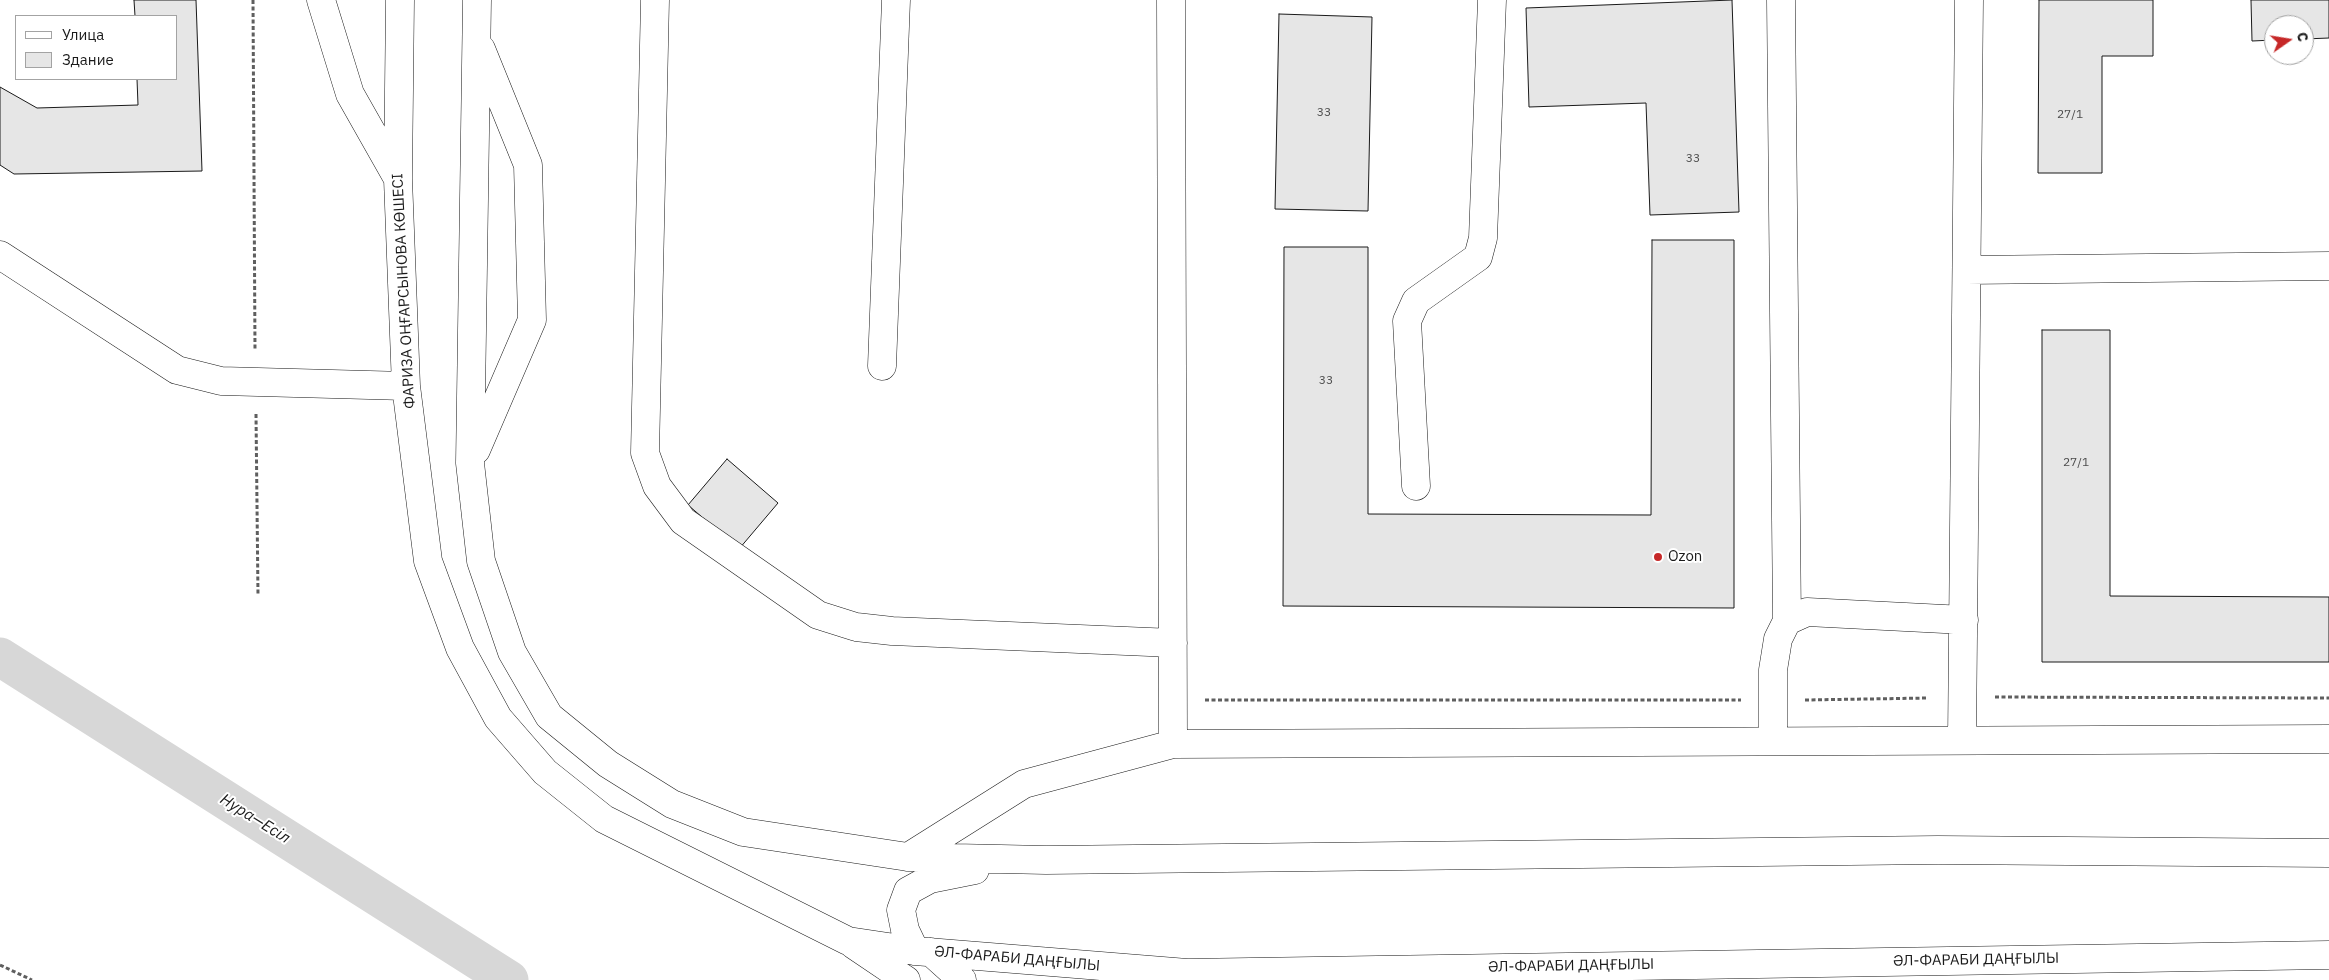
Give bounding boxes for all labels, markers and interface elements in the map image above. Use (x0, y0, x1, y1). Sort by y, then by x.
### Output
legend (15, 15, 178, 80)
north arrow (2264, 15, 2314, 65)
text: Улица (62, 25, 104, 44)
text: С (2293, 30, 2312, 43)
text: Здание (62, 50, 114, 69)
house number: 33 (1317, 106, 1331, 120)
house number: 27/1 (2057, 108, 2083, 122)
house number: 33 (1686, 152, 1700, 166)
street label: ФАРИЗА ОҢҒАРСЫНОВА КӨШЕСІ (389, 173, 419, 409)
house number: 33 (1319, 374, 1333, 388)
house number: 27/1 (2063, 456, 2089, 470)
place label: Ozon (1668, 548, 1702, 566)
marker: Ozon (1652, 551, 1664, 563)
water label: Нура—Есіл (216, 790, 294, 848)
street label: ӘЛ-ФАРАБИ ДАҢҒЫЛЫ (933, 943, 1101, 975)
street label: ӘЛ-ФАРАБИ ДАҢҒЫЛЫ (1893, 950, 2059, 970)
street label: ӘЛ-ФАРАБИ ДАҢҒЫЛЫ (1488, 956, 1654, 976)

